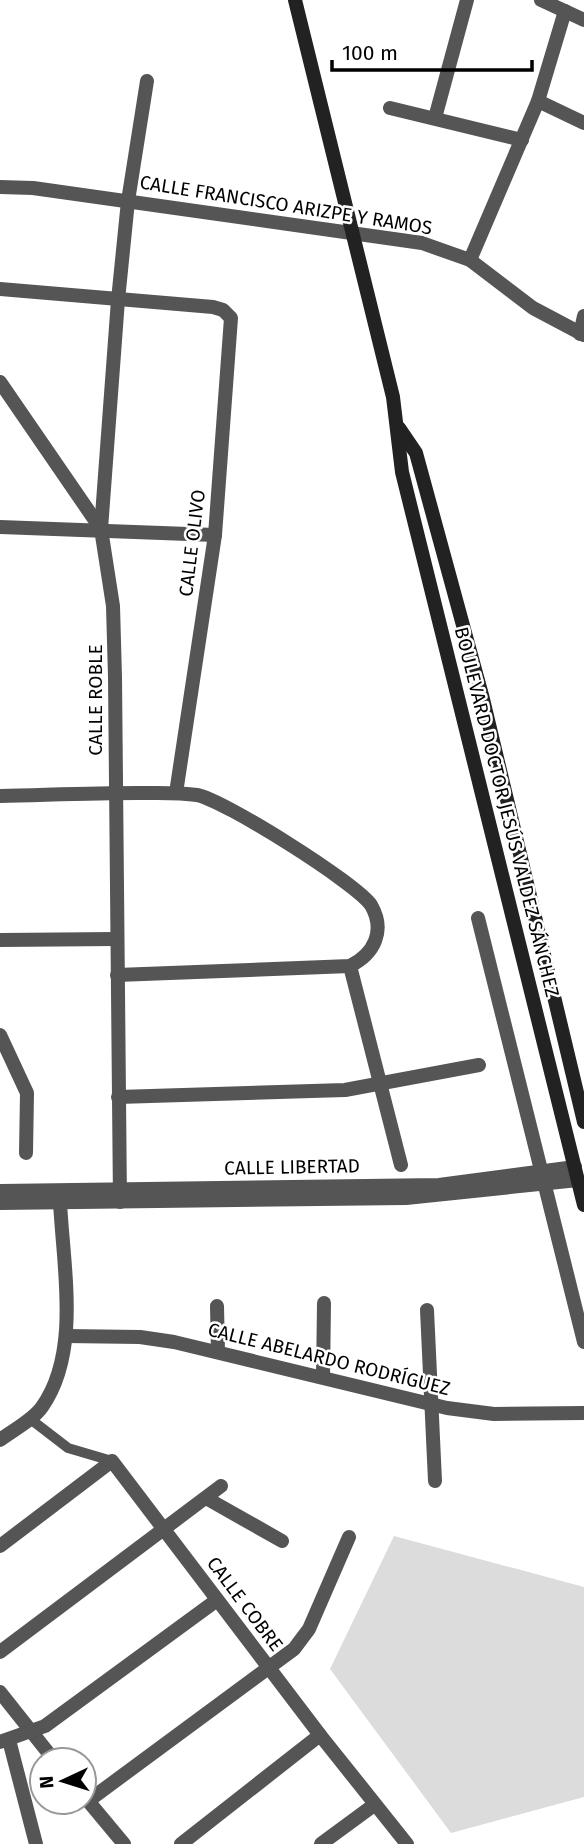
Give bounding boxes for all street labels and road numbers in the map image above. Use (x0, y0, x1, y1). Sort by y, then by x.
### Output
street label: CALLE FRANCISCO ARIZPE Y RAMOS (138, 171, 434, 239)
street label: CALLE OLIVO (174, 488, 210, 598)
street label: BOULEVARD DOCTOR JESÚS VALDEZ SÁNCHEZ (450, 624, 564, 1000)
street label: CALLE ROBLE (84, 644, 107, 756)
street label: CALLE LIBERTAD (224, 1154, 360, 1180)
street label: CALLE ABELARDO RODRÍGUEZ (206, 1318, 453, 1400)
street label: CALLE COBRE (202, 1552, 288, 1656)

